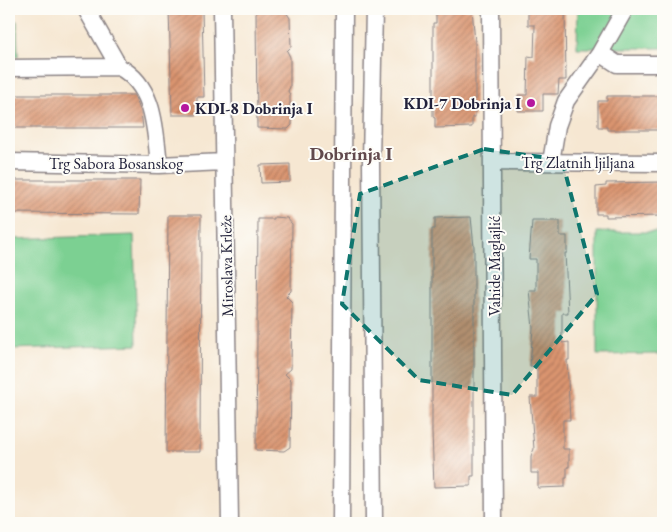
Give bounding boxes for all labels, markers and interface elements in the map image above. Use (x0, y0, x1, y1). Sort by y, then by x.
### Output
place label: KDI-7 Dobrinja I (404, 93, 521, 114)
marker: KDI-7 Dobrinja I (525, 97, 537, 109)
place label: KDI-8 Dobrinja I (195, 98, 313, 119)
marker: KDI-8 Dobrinja I (179, 102, 191, 114)
district label: Dobrinja I (310, 141, 393, 166)
street label: Trg Zlatnih ljiljana (521, 152, 635, 173)
street label: Trg Sabora Bosanskog (49, 153, 184, 174)
street label: Miroslava Krleže (215, 215, 238, 317)
street label: Vahide Maglajlić (484, 216, 505, 316)

